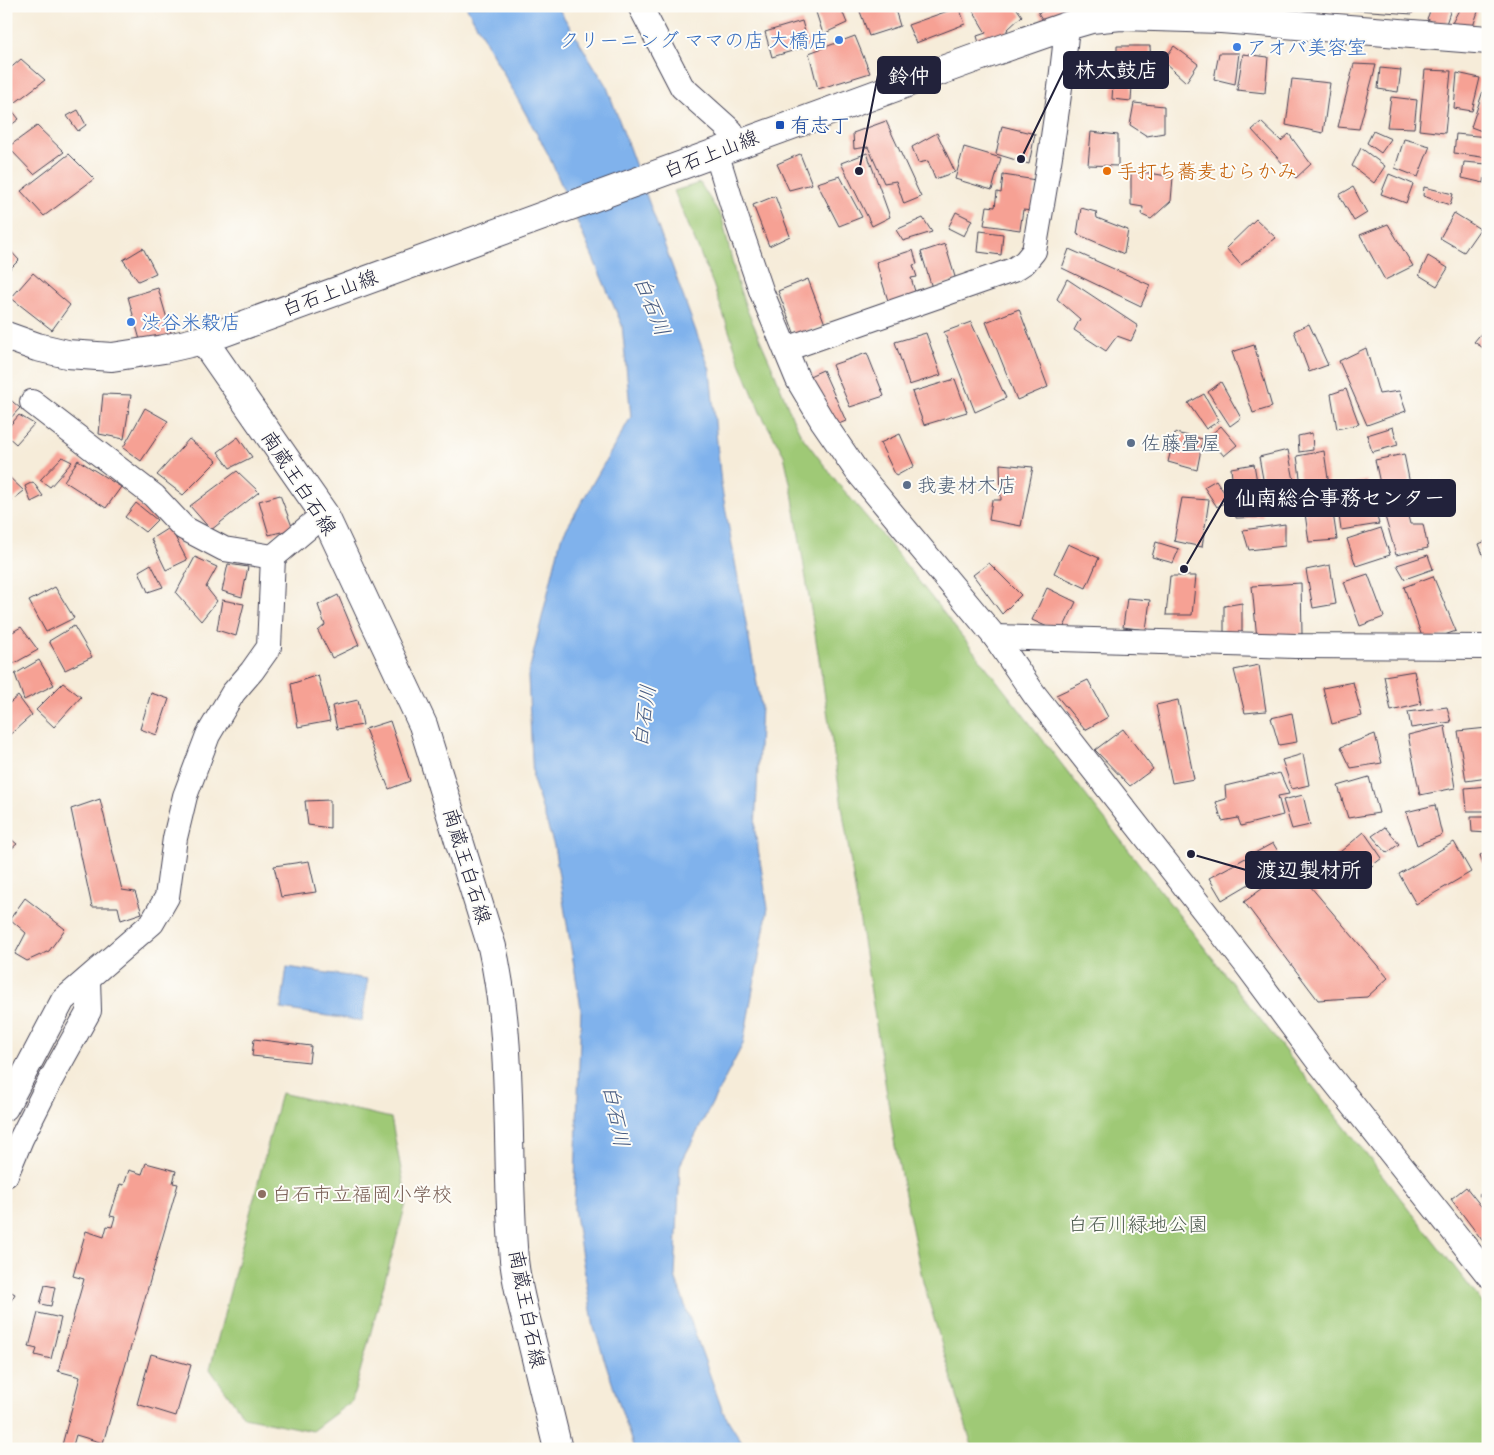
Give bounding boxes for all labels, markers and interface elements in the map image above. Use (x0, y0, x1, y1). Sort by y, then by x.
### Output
place label: クリーニング ママの店 大橋店 (559, 28, 829, 53)
marker: クリーニング ママの店 大橋店 (833, 34, 845, 46)
place label: アオバ美容室 (1247, 35, 1367, 60)
marker: アオバ美容室 (1231, 41, 1243, 53)
callout: 林太鼓店 (1064, 52, 1168, 88)
callout: 鈴仲 (878, 57, 940, 93)
text: 林太鼓店 (1074, 57, 1158, 83)
text: 鈴仲 (888, 63, 930, 89)
place label: 有志丁 (790, 113, 850, 138)
marker: 有志丁 (774, 119, 786, 131)
street label: 白石上山線 (660, 124, 762, 184)
place label: 手打ち蕎麦むらかみ (1117, 159, 1297, 184)
marker: 手打ち蕎麦むらかみ (1101, 165, 1113, 177)
street label: 白石上山線 (279, 264, 381, 322)
water label: 白石川 (628, 272, 676, 340)
place label: 渋谷米穀店 (141, 310, 241, 335)
marker: 渋谷米穀店 (125, 316, 137, 328)
street label: 南蔵王白石線 (256, 426, 342, 540)
place label: 佐藤畳屋 (1141, 431, 1221, 456)
marker: 佐藤畳屋 (1125, 437, 1137, 449)
place label: 我妻材木店 (917, 473, 1017, 498)
marker: 我妻材木店 (901, 479, 913, 491)
callout: 仙南総合事務センター (1225, 480, 1455, 516)
text: 仙南総合事務センター (1235, 485, 1445, 511)
water label: 白石川 (627, 683, 661, 749)
street label: 南蔵王白石線 (438, 805, 496, 927)
callout: 渡辺製材所 (1246, 852, 1371, 888)
text: 渡辺製材所 (1257, 857, 1362, 883)
water label: 白石川 (597, 1083, 635, 1149)
place label: 白石市立福岡小学校 (272, 1182, 452, 1207)
marker: 白石市立福岡小学校 (256, 1188, 268, 1200)
park label: 白石川緑地公園 (1068, 1212, 1208, 1237)
street label: 南蔵王白石線 (503, 1248, 551, 1370)

